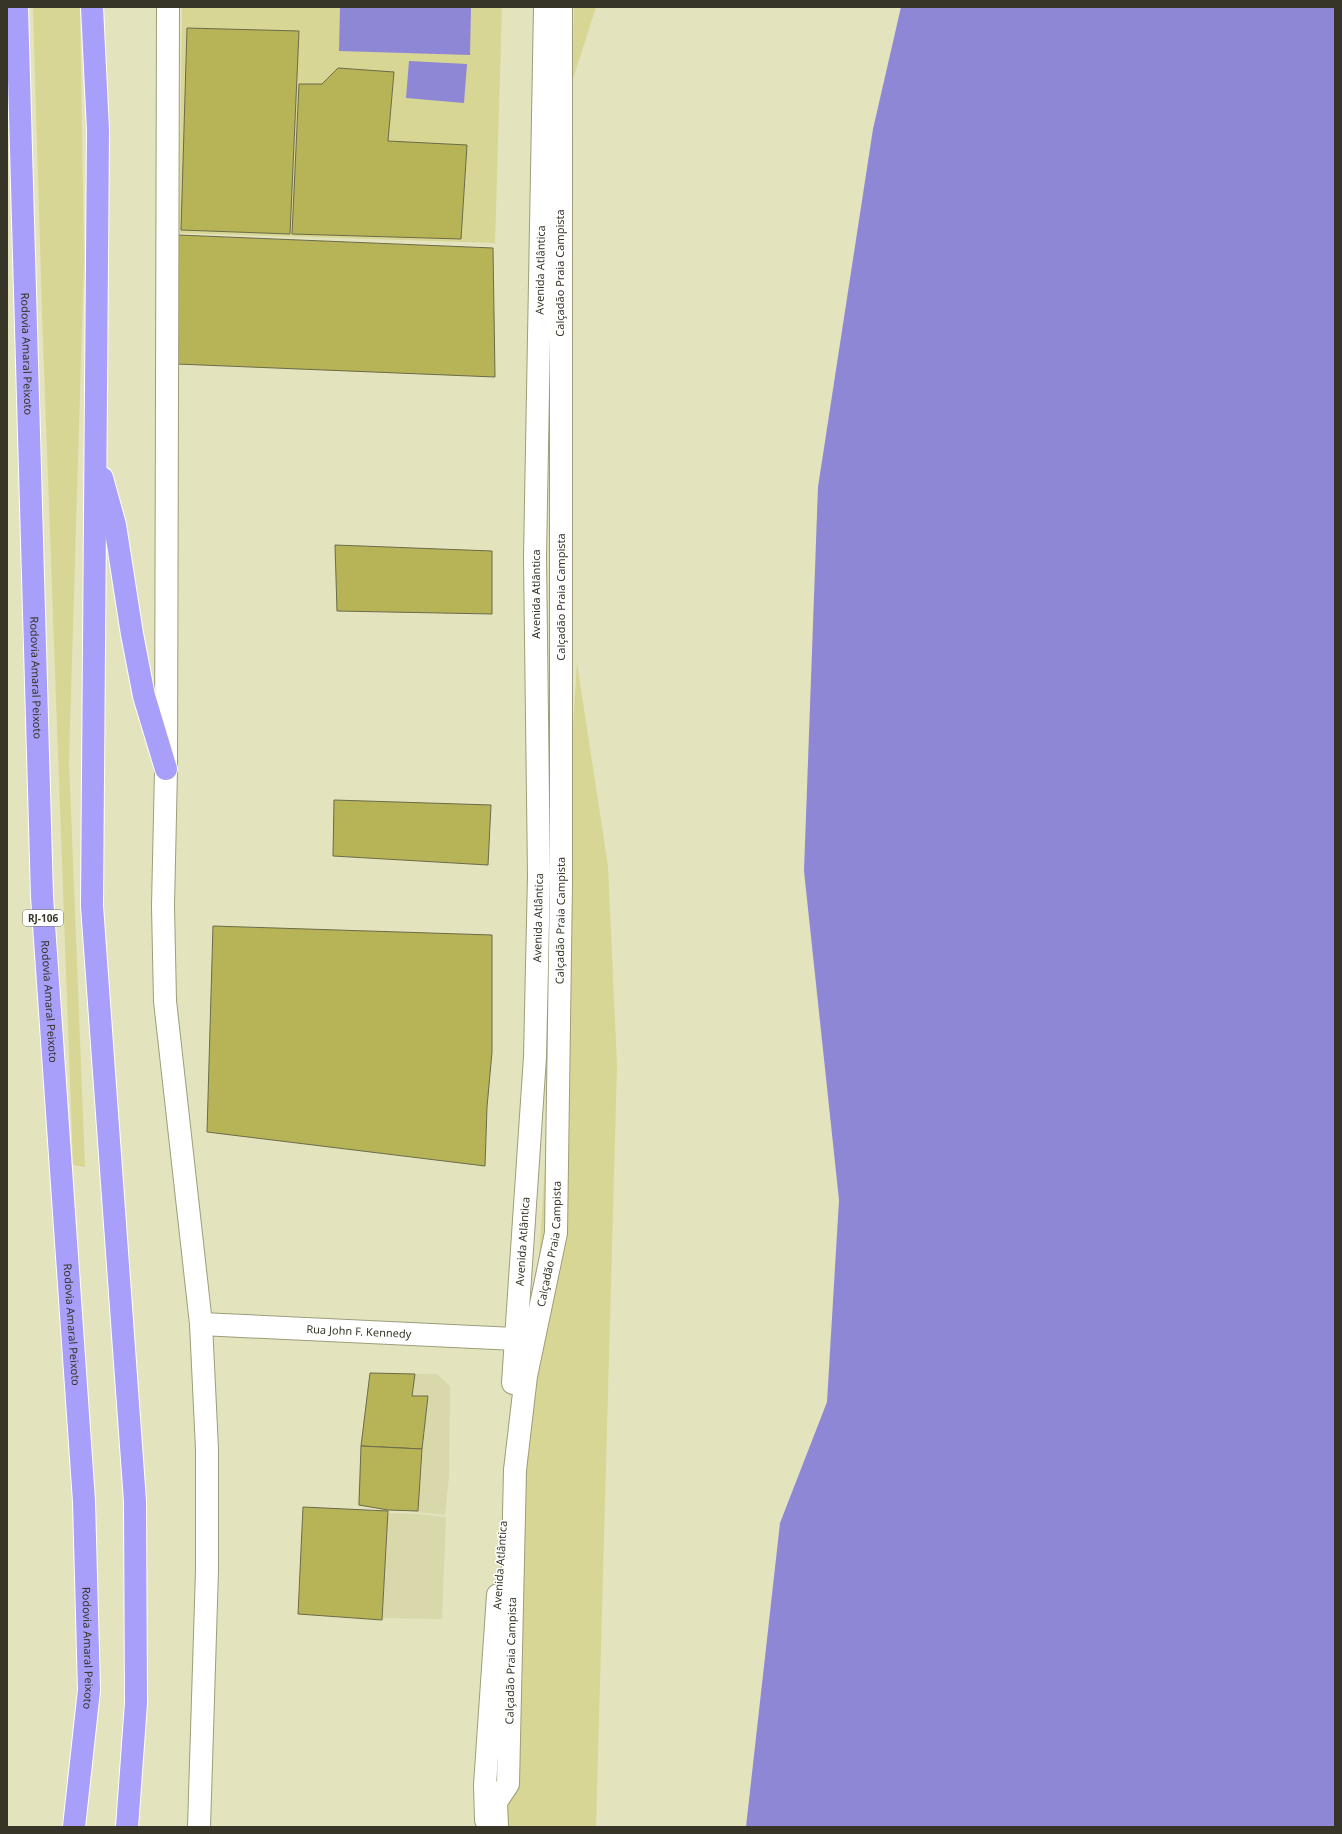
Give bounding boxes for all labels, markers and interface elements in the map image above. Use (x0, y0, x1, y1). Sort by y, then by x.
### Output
street label: Calçadão Praia Campista (552, 209, 567, 337)
street label: Avenida Atlântica (531, 225, 548, 315)
street label: Rodovia Amaral Peixoto (18, 292, 36, 416)
street label: Calçadão Praia Campista (553, 533, 568, 661)
street label: Avenida Atlântica (528, 549, 543, 639)
street label: Rodovia Amaral Peixoto (27, 616, 46, 740)
street label: Calçadão Praia Campista (552, 857, 568, 984)
street label: Avenida Atlântica (529, 873, 546, 963)
road number: RJ-106 (23, 910, 63, 926)
street label: Rodovia Amaral Peixoto (38, 940, 62, 1063)
street label: Calçadão Praia Campista (533, 1181, 564, 1308)
street label: Avenida Atlântica (512, 1196, 533, 1286)
street label: Rodovia Amaral Peixoto (61, 1263, 84, 1387)
street label: Rua John F. Kennedy (306, 1321, 412, 1341)
street label: Avenida Atlântica (489, 1520, 510, 1610)
street label: Rodovia Amaral Peixoto (79, 1587, 97, 1710)
street label: Calçadão Praia Campista (501, 1597, 519, 1725)

